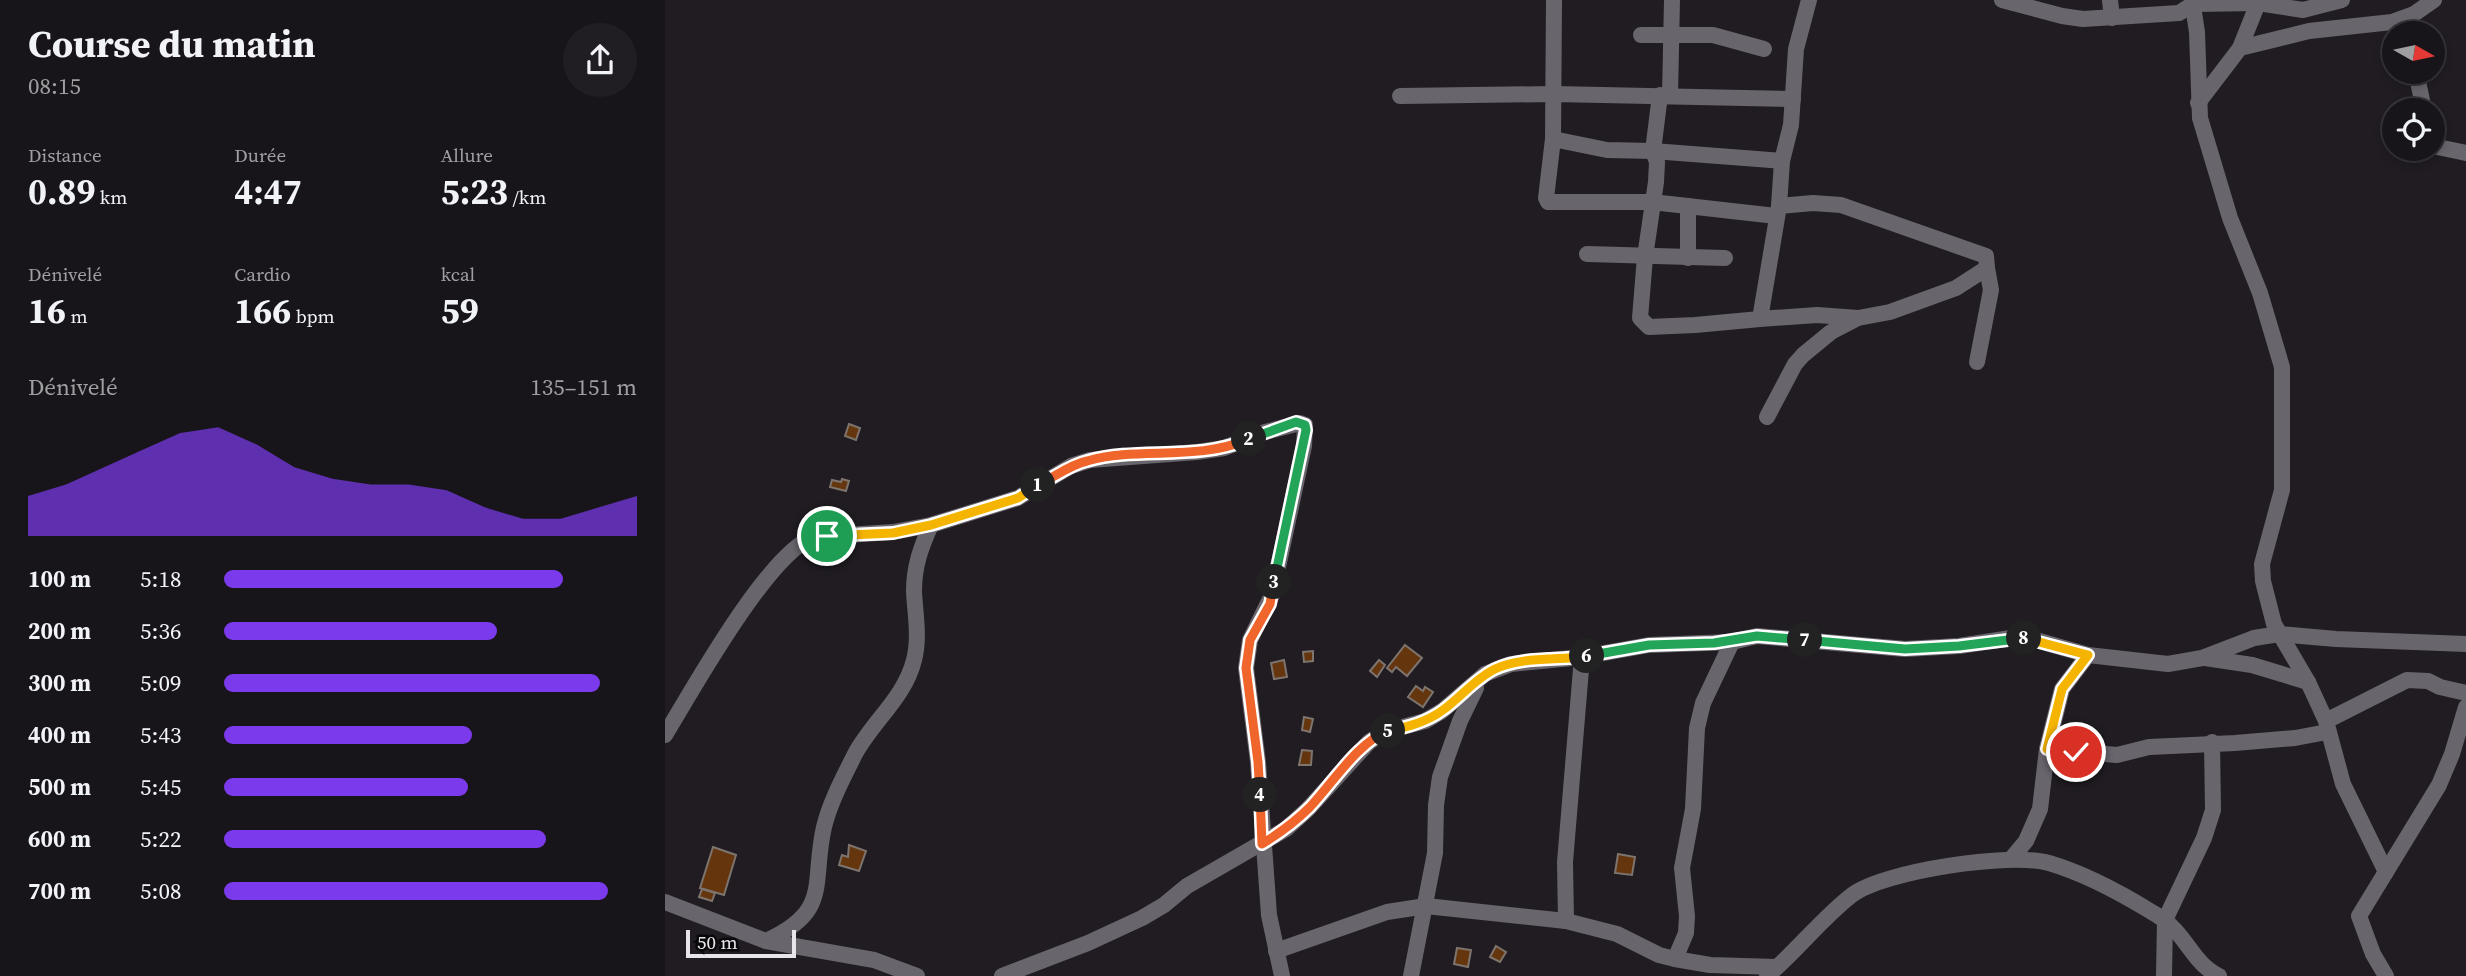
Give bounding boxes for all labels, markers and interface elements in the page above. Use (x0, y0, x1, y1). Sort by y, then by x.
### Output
text: Course du matin (28, 18, 316, 70)
north arrow (2382, 21, 2445, 84)
map controls (2382, 21, 2445, 161)
button: share (563, 23, 637, 97)
text: 08:15 (28, 70, 81, 102)
button: locate (2382, 98, 2445, 161)
text: Distance (28, 142, 102, 168)
text: Durée (234, 142, 286, 168)
text: Allure (441, 142, 493, 168)
text: 0.89 (28, 168, 95, 216)
text: 4:47 (234, 168, 302, 216)
text: 5:23 (441, 168, 508, 216)
text: km (95, 184, 127, 210)
text: /km (508, 184, 546, 210)
text: Dénivelé (28, 261, 102, 287)
text: Cardio (234, 261, 291, 287)
text: kcal (441, 261, 475, 287)
text: 16 (28, 287, 66, 335)
text: 166 (234, 287, 291, 335)
text: 59 (441, 287, 479, 335)
text: m (66, 303, 88, 329)
text: bpm (291, 303, 335, 329)
text: Dénivelé (28, 371, 118, 403)
text: 135–151 m (530, 371, 637, 403)
pin: 2 (1231, 422, 1267, 457)
text: 2 (1243, 425, 1254, 451)
pin: 1 (1021, 468, 1055, 503)
text: 1 (1032, 471, 1043, 497)
pin (797, 506, 857, 566)
icon: arrive (808, 517, 846, 555)
text: 100 m (28, 563, 91, 595)
text: 5:18 (140, 563, 181, 595)
pin: 3 (1257, 564, 1291, 600)
text: 3 (1268, 568, 1279, 594)
text: 200 m (28, 615, 91, 647)
text: 5:36 (140, 615, 181, 647)
pin: 8 (2007, 620, 2041, 656)
pin: 7 (1787, 622, 1823, 658)
text: 8 (2018, 624, 2029, 650)
text: 7 (1799, 626, 1810, 652)
pin: 6 (1569, 638, 1605, 674)
text: 6 (1581, 642, 1592, 668)
text: 300 m (28, 667, 91, 699)
text: 5:09 (140, 667, 181, 699)
pin: 5 (1371, 714, 1405, 748)
text: 5 (1382, 717, 1393, 743)
text: 400 m (28, 719, 91, 751)
text: 5:43 (140, 719, 181, 751)
pin (2046, 722, 2106, 782)
icon: check (2057, 733, 2095, 771)
text: 500 m (28, 771, 91, 803)
text: 5:45 (140, 771, 181, 803)
pin: 4 (1243, 778, 1277, 812)
text: 4 (1254, 781, 1265, 807)
text: 600 m (28, 823, 91, 855)
text: 5:22 (140, 823, 181, 855)
text: 700 m (28, 875, 91, 907)
text: 5:08 (140, 875, 181, 907)
scale bar (686, 927, 796, 959)
text: 50 m (697, 929, 738, 955)

